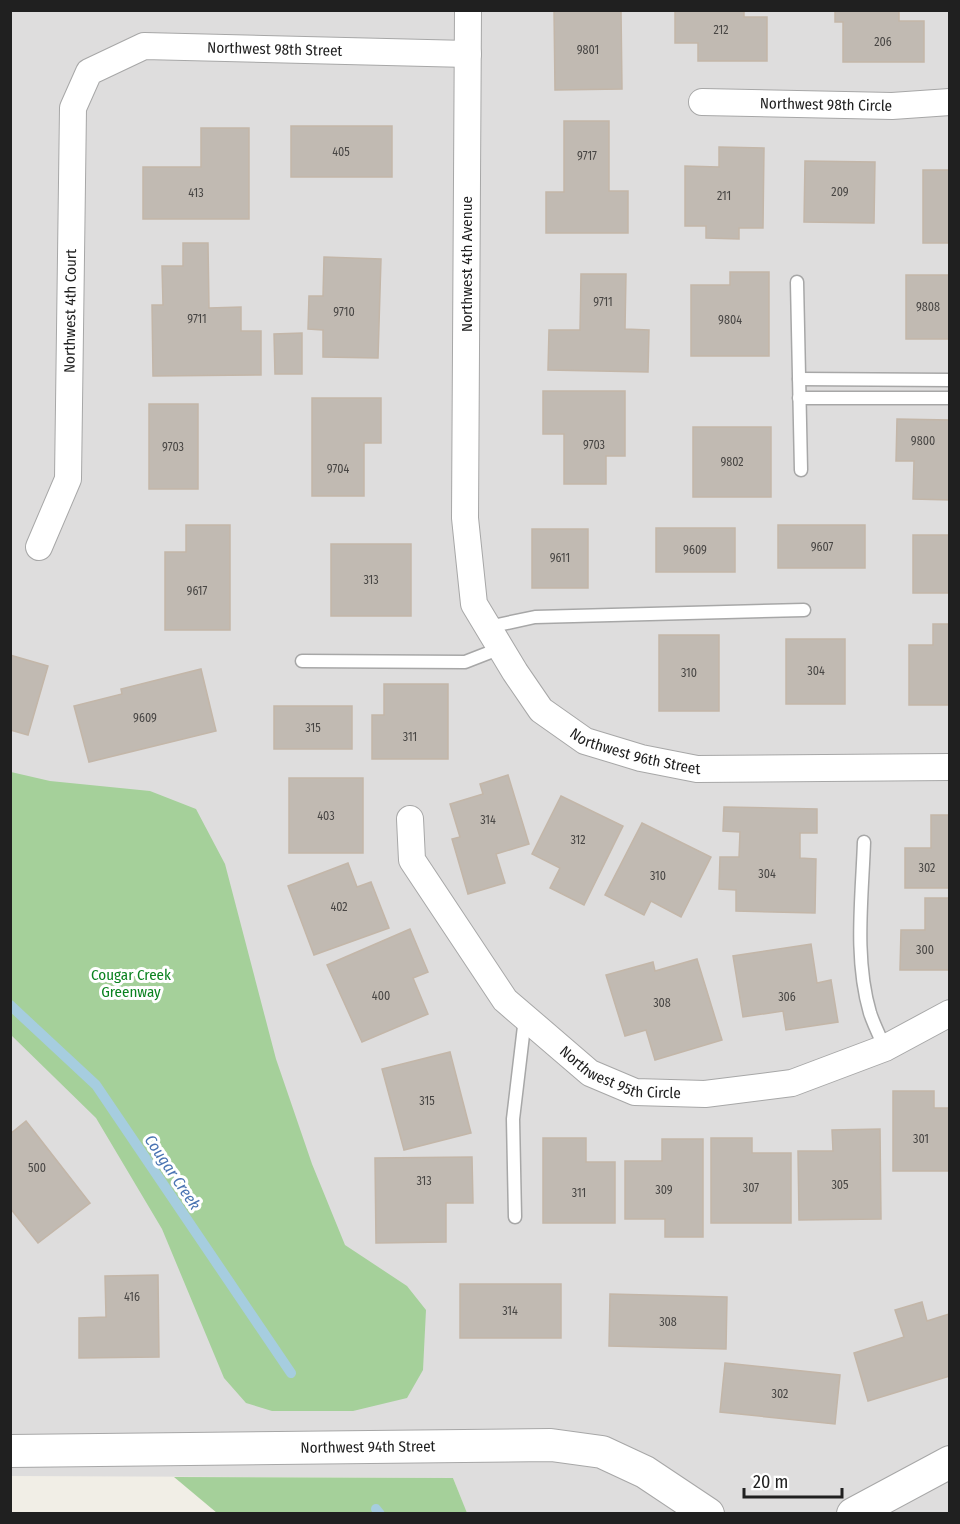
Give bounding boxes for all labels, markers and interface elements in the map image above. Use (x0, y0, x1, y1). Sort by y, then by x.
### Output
house number: 212 (713, 23, 729, 37)
house number: 206 (874, 35, 892, 49)
street label: Northwest 98th Street (207, 39, 343, 60)
house number: 9801 (577, 43, 599, 57)
street label: Northwest 98th Circle (760, 94, 892, 115)
house number: 405 (332, 145, 350, 159)
house number: 9717 (577, 149, 597, 163)
house number: 209 (831, 185, 849, 199)
house number: 413 (188, 186, 204, 200)
house number: 211 (717, 189, 731, 203)
street label: Northwest 4th Avenue (458, 196, 476, 332)
street label: Northwest 4th Court (60, 249, 80, 373)
house number: 9711 (593, 295, 613, 309)
house number: 9808 (916, 300, 940, 314)
house number: 9710 (333, 305, 355, 319)
house number: 9711 (187, 312, 207, 326)
house number: 9804 (718, 313, 742, 327)
house number: 9800 (911, 434, 935, 448)
house number: 9703 (583, 438, 605, 452)
house number: 9703 (162, 440, 184, 454)
house number: 9802 (720, 455, 744, 469)
house number: 9704 (327, 462, 349, 476)
house number: 9607 (811, 540, 833, 554)
house number: 9609 (683, 543, 707, 557)
house number: 9611 (550, 551, 570, 565)
house number: 313 (363, 573, 379, 587)
house number: 9617 (187, 584, 208, 598)
house number: 304 (807, 664, 825, 678)
house number: 310 (681, 666, 697, 680)
house number: 9609 (133, 711, 157, 725)
house number: 315 (305, 721, 321, 735)
street label: Northwest 96th Street (566, 724, 700, 778)
house number: 311 (403, 730, 417, 744)
house number: 403 (317, 809, 335, 823)
house number: 314 (480, 813, 496, 827)
house number: 312 (570, 833, 586, 847)
house number: 302 (919, 861, 935, 875)
house number: 304 (758, 867, 776, 881)
house number: 310 (650, 869, 666, 883)
house number: 402 (330, 900, 348, 914)
house number: 300 (916, 943, 934, 957)
park label: Cougar Creek Greenway (91, 966, 171, 1001)
house number: 400 (372, 989, 390, 1003)
house number: 306 (778, 990, 796, 1004)
house number: 308 (653, 996, 671, 1010)
street label: Northwest 95th Circle (556, 1042, 681, 1102)
house number: 315 (419, 1094, 435, 1108)
water label: Cougar Creek (141, 1131, 205, 1213)
house number: 301 (913, 1132, 929, 1146)
house number: 500 (28, 1161, 46, 1175)
house number: 313 (416, 1174, 432, 1188)
house number: 305 (831, 1178, 849, 1192)
house number: 307 (743, 1181, 759, 1195)
house number: 309 (655, 1183, 673, 1197)
house number: 311 (572, 1186, 586, 1200)
house number: 416 (124, 1290, 140, 1304)
house number: 314 (502, 1304, 518, 1318)
house number: 308 (659, 1315, 677, 1329)
house number: 302 (772, 1387, 788, 1401)
street label: Northwest 94th Street (300, 1437, 436, 1457)
scale bar (744, 1461, 842, 1499)
text: 20 m (753, 1471, 788, 1493)

